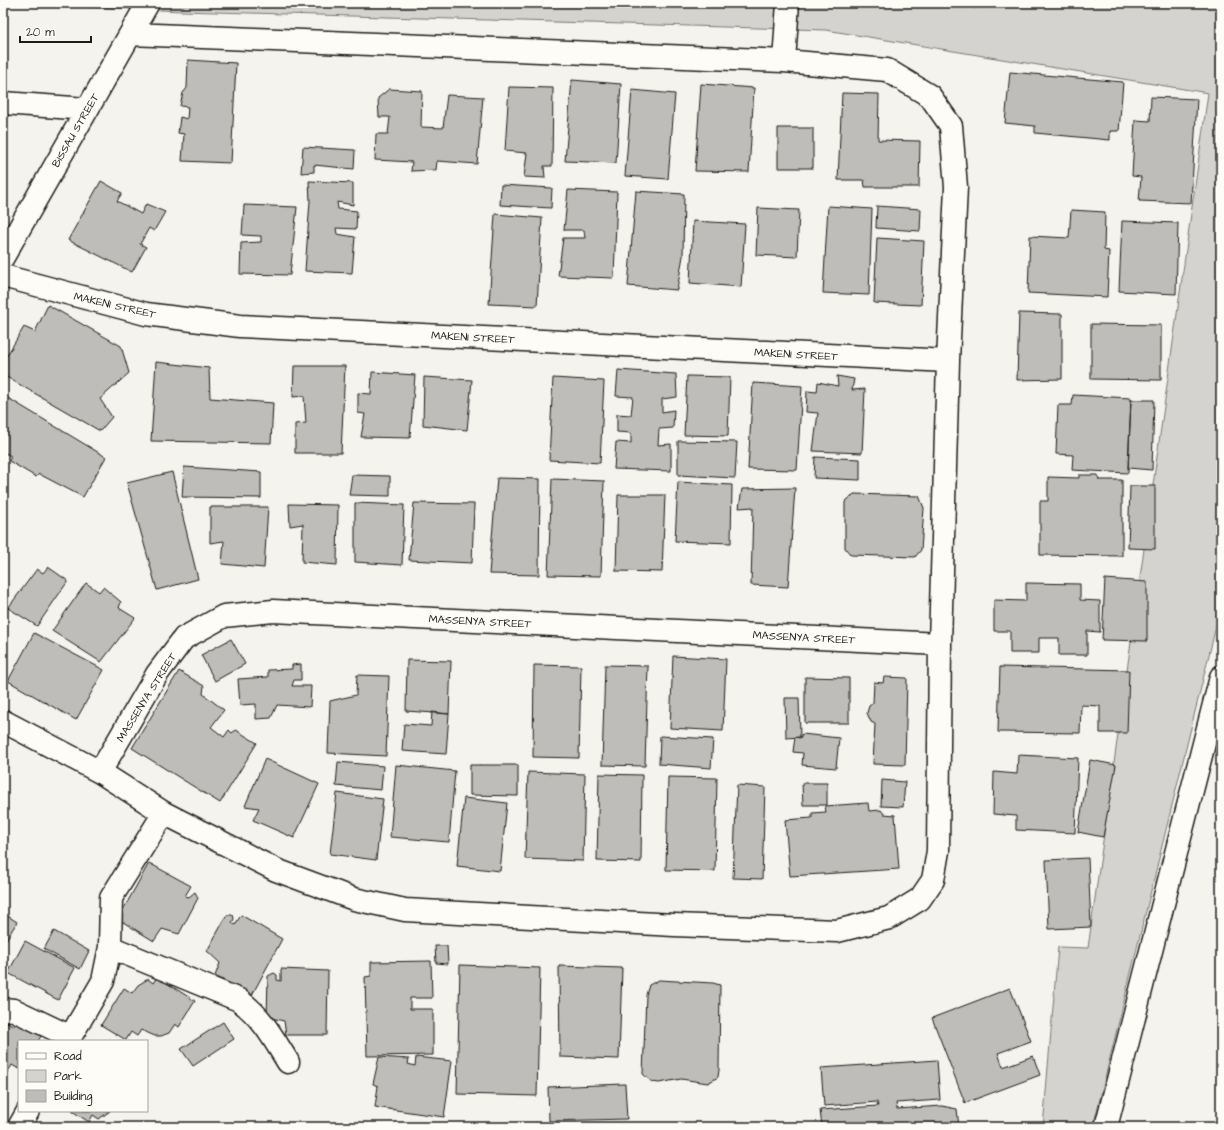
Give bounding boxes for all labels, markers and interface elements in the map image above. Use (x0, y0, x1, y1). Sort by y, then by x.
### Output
scale bar (20, 18, 91, 44)
text: 20 m (26, 24, 55, 41)
street label: BISSAU STREET (48, 90, 103, 170)
street label: MAKENI STREET (72, 289, 158, 322)
street label: MAKENI STREET (431, 328, 515, 347)
street label: MAKENI STREET (754, 345, 838, 364)
street label: MASSENYA STREET (428, 611, 532, 632)
street label: MASSENYA STREET (752, 627, 856, 648)
street label: MASSENYA STREET (113, 650, 180, 745)
legend (18, 1040, 148, 1112)
text: Road (54, 1048, 82, 1065)
text: Park (54, 1068, 82, 1085)
text: Building (54, 1088, 92, 1106)

